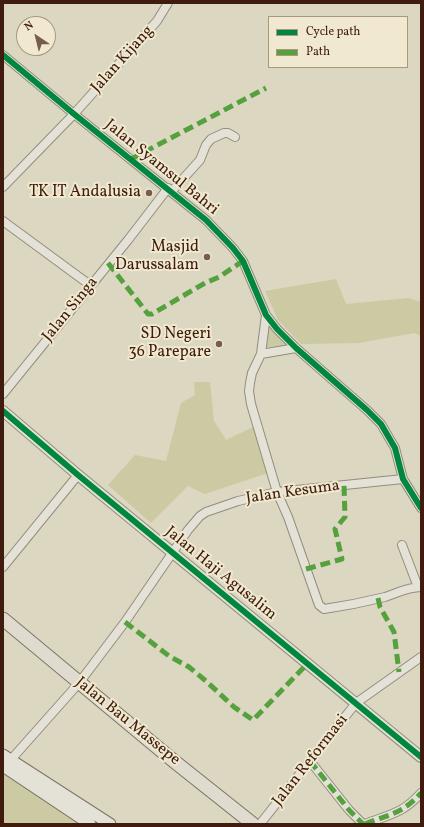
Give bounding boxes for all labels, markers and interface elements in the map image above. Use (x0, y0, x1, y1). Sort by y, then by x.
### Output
north arrow (16, 16, 56, 56)
legend (268, 16, 408, 68)
text: N (22, 18, 37, 35)
street label: Jalan Kijang (88, 22, 158, 98)
text: Cycle path (306, 24, 361, 40)
text: Path (306, 44, 330, 60)
street label: Jalan Syamsul Bahri (100, 116, 222, 220)
place label: TK IT Andalusia (29, 183, 141, 203)
marker: TK IT Andalusia (144, 188, 154, 198)
place label: Masjid Darussalam (115, 238, 199, 276)
marker: Masjid Darussalam (202, 252, 212, 262)
street label: Jalan Singa (39, 274, 103, 346)
place label: SD Negeri 36 Parepare (129, 325, 211, 363)
marker: SD Negeri 36 Parepare (214, 339, 224, 349)
street label: Jalan Kesuma (245, 477, 341, 509)
street label: Jalan Haji Agusalim (160, 523, 280, 625)
street label: Jalan Bau Massepe (71, 674, 183, 770)
street label: Jalan Reformasi (269, 711, 353, 811)

